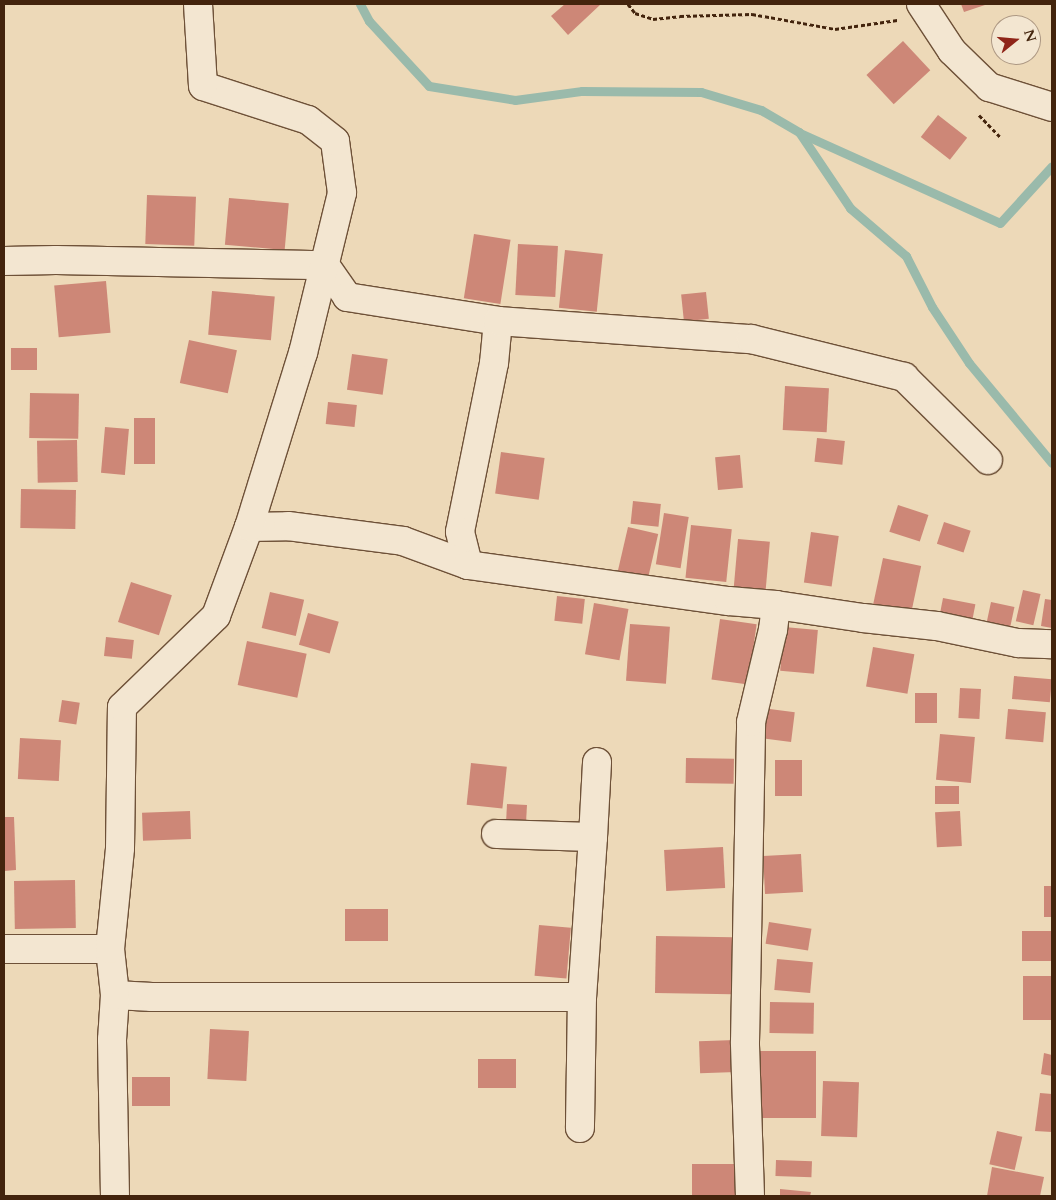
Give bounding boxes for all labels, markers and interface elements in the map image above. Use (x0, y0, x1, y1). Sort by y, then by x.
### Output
north arrow (991, 15, 1041, 65)
text: N (1019, 27, 1041, 44)

